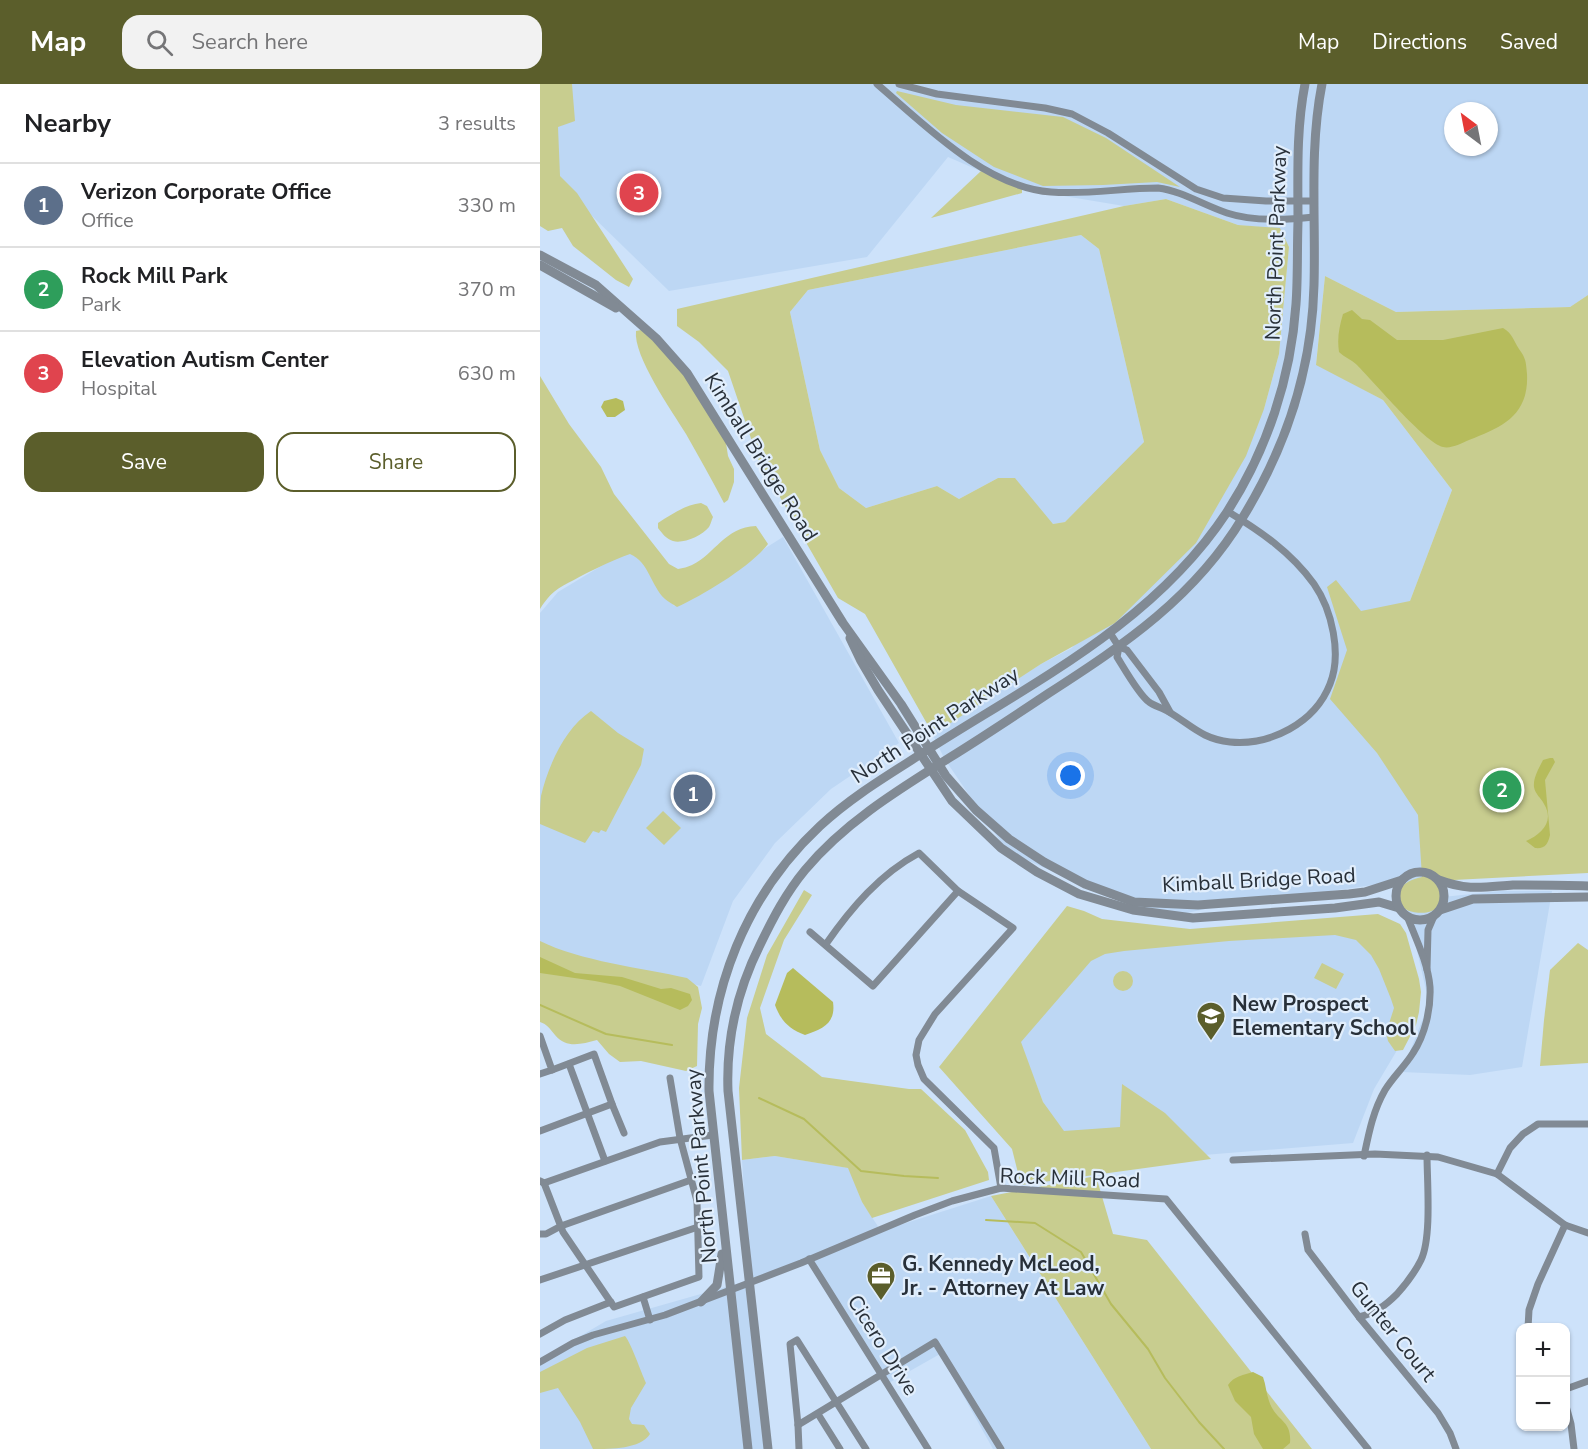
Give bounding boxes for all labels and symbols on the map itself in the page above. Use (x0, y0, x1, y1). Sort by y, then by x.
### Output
north arrow (1444, 102, 1498, 156)
street label: North Point Parkway (1259, 145, 1293, 341)
pin: 3 (620, 170, 658, 216)
street label: Kimball Bridge Road (698, 367, 824, 547)
street label: North Point Parkway (846, 660, 1025, 790)
your location (1056, 761, 1085, 790)
pin: 2 (1482, 768, 1522, 812)
pin: 1 (674, 772, 712, 816)
street label: Kimball Bridge Road (1162, 861, 1356, 899)
place label: New Prospect Elementary School (1232, 990, 1416, 1042)
school or university icon: New Prospect Elementary School (1195, 1000, 1227, 1042)
street label: North Point Parkway (679, 1068, 723, 1264)
street label: Rock Mill Road (999, 1162, 1141, 1194)
place label: G. Kennedy McLeod, Jr. - Attorney At Law (901, 1250, 1104, 1302)
office icon: G. Kennedy McLeod, Jr. - Attorney At Law (865, 1260, 897, 1302)
street label: Gunter Court (1344, 1275, 1443, 1388)
street label: Cicero Drive (841, 1289, 925, 1401)

